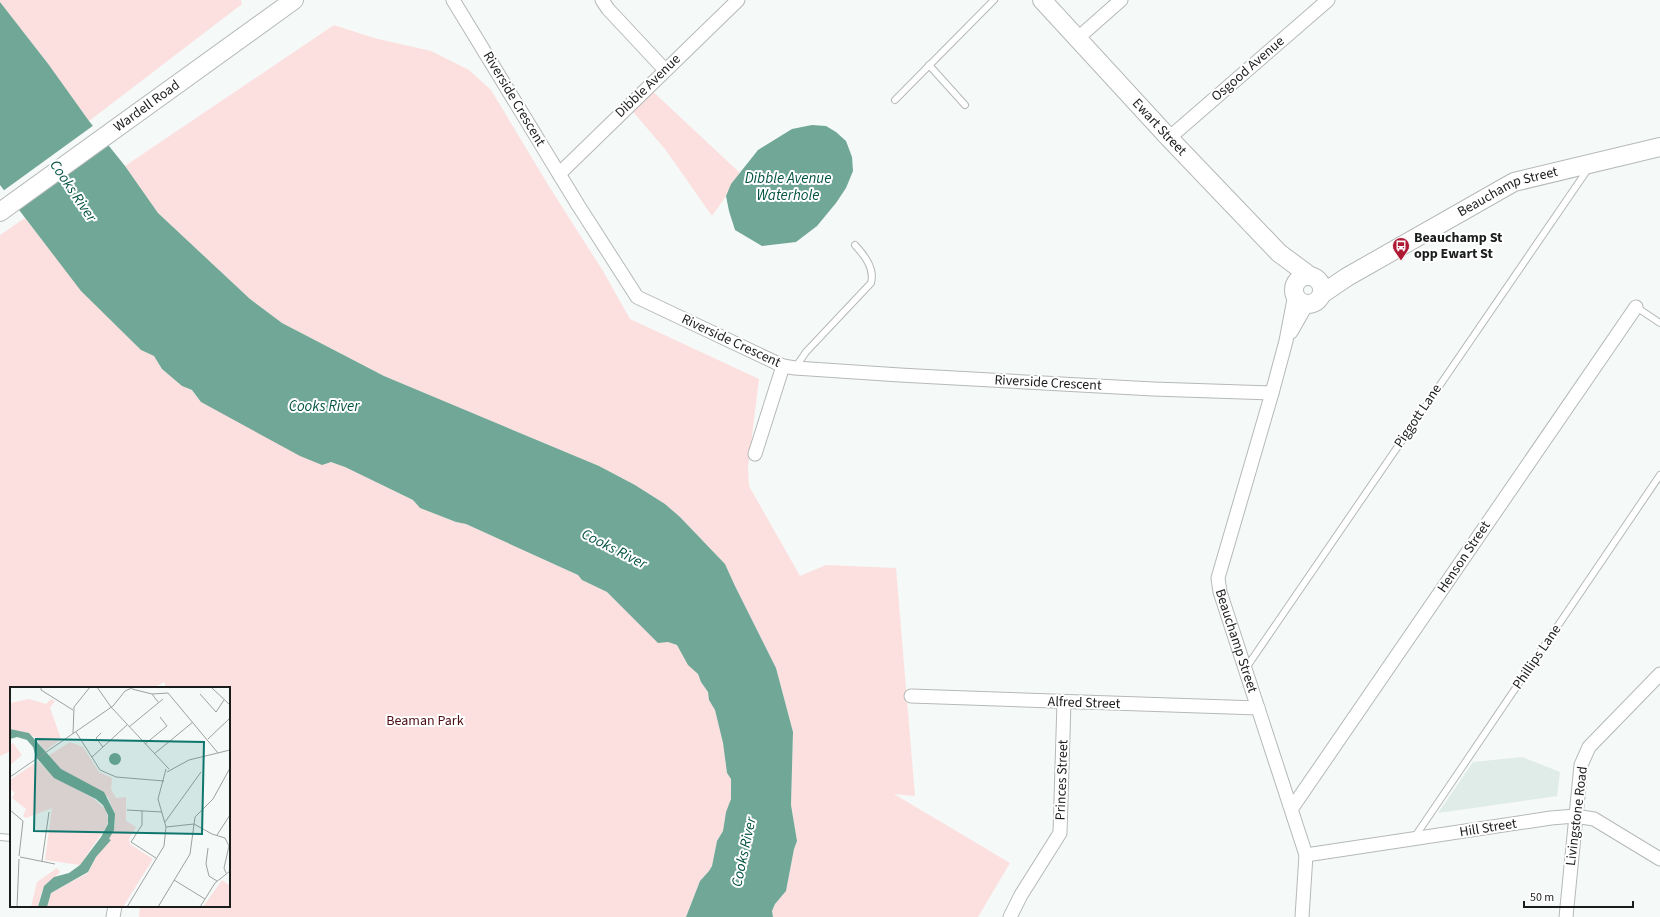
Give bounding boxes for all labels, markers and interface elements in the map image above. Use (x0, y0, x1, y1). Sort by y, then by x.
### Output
street label: Osgood Avenue (1207, 32, 1289, 106)
street label: Riverside Crescent (478, 48, 550, 150)
street label: Dibble Avenue (611, 50, 685, 122)
street label: Wardell Road (110, 75, 184, 137)
street label: Ewart Street (1127, 94, 1191, 161)
water label: Cooks River (45, 156, 102, 227)
street label: Beauchamp Street (1454, 162, 1560, 222)
water label: Dibble Avenue Waterhole (745, 168, 831, 206)
place label: Beauchamp St opp Ewart St (1414, 228, 1503, 264)
bus stop icon: Beauchamp St opp Ewart St (1391, 236, 1411, 261)
street label: Riverside Crescent (678, 309, 784, 373)
street label: Riverside Crescent (994, 370, 1102, 396)
street label: Piggott Lane (1389, 380, 1447, 452)
water label: Cooks River (289, 396, 360, 417)
street label: Henson Street (1433, 517, 1496, 597)
water label: Cooks River (578, 524, 651, 575)
street label: Beauchamp Street (1210, 586, 1262, 696)
street label: Phillips Lane (1508, 621, 1566, 693)
inset map (10, 687, 230, 907)
street label: Alfred Street (1047, 692, 1121, 714)
park label: Beaman Park (386, 711, 464, 731)
street label: Princes Street (1051, 739, 1073, 821)
street label: Livingstone Road (1561, 765, 1593, 867)
water label: Cooks River (726, 814, 762, 889)
street label: Hill Street (1458, 814, 1518, 842)
scale bar (1524, 883, 1633, 909)
text: 50 m (1530, 889, 1554, 906)

